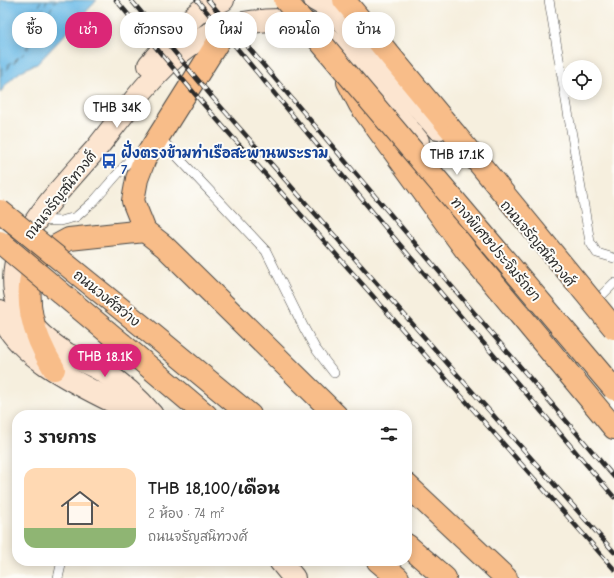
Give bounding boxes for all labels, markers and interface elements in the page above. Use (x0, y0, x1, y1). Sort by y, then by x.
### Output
chip: ซื้อ (12, 12, 57, 48)
chip: เช่า (65, 12, 112, 48)
chip: ตัวกรอง (120, 12, 197, 48)
chip: ใหม่ (205, 12, 257, 48)
chip: คอนโด (265, 12, 334, 48)
chip: บ้าน (342, 12, 395, 48)
map controls (562, 60, 602, 100)
button: locate (562, 60, 602, 100)
pin: THB 34K (80, 95, 154, 129)
text: THB 34K (93, 100, 141, 115)
place label: ฝั่งตรงข้ามท่าเรือสะพานพระราม 7 (121, 140, 328, 178)
pin: THB 17.1K (411, 142, 503, 176)
street label: ถนนจรัญสนิทวงศ์ (20, 146, 101, 243)
text: THB 17.1K (430, 147, 484, 162)
bus stop icon: ฝั่งตรงข้ามท่าเรือสะพานพระราม 7 (100, 152, 118, 170)
street label: ทางพิเศษประจิมรัถยา (447, 194, 544, 305)
street label: ถนนจรัญสนิทวงศ์ (497, 196, 580, 291)
street label: ถนนวงศ์สว่าง (70, 266, 144, 330)
pin: THB 18.1K (59, 344, 151, 378)
text: THB 18.1K (77, 349, 133, 364)
icon: filters (378, 423, 400, 445)
text: 3 รายการ (24, 428, 97, 447)
text: THB 18,100/เดือน (148, 479, 280, 498)
icon: home (56, 484, 104, 532)
text: 2 ห้อง · 74 m² (148, 506, 224, 521)
text: ถนนจรัญสนิทวงศ์ (148, 529, 247, 544)

